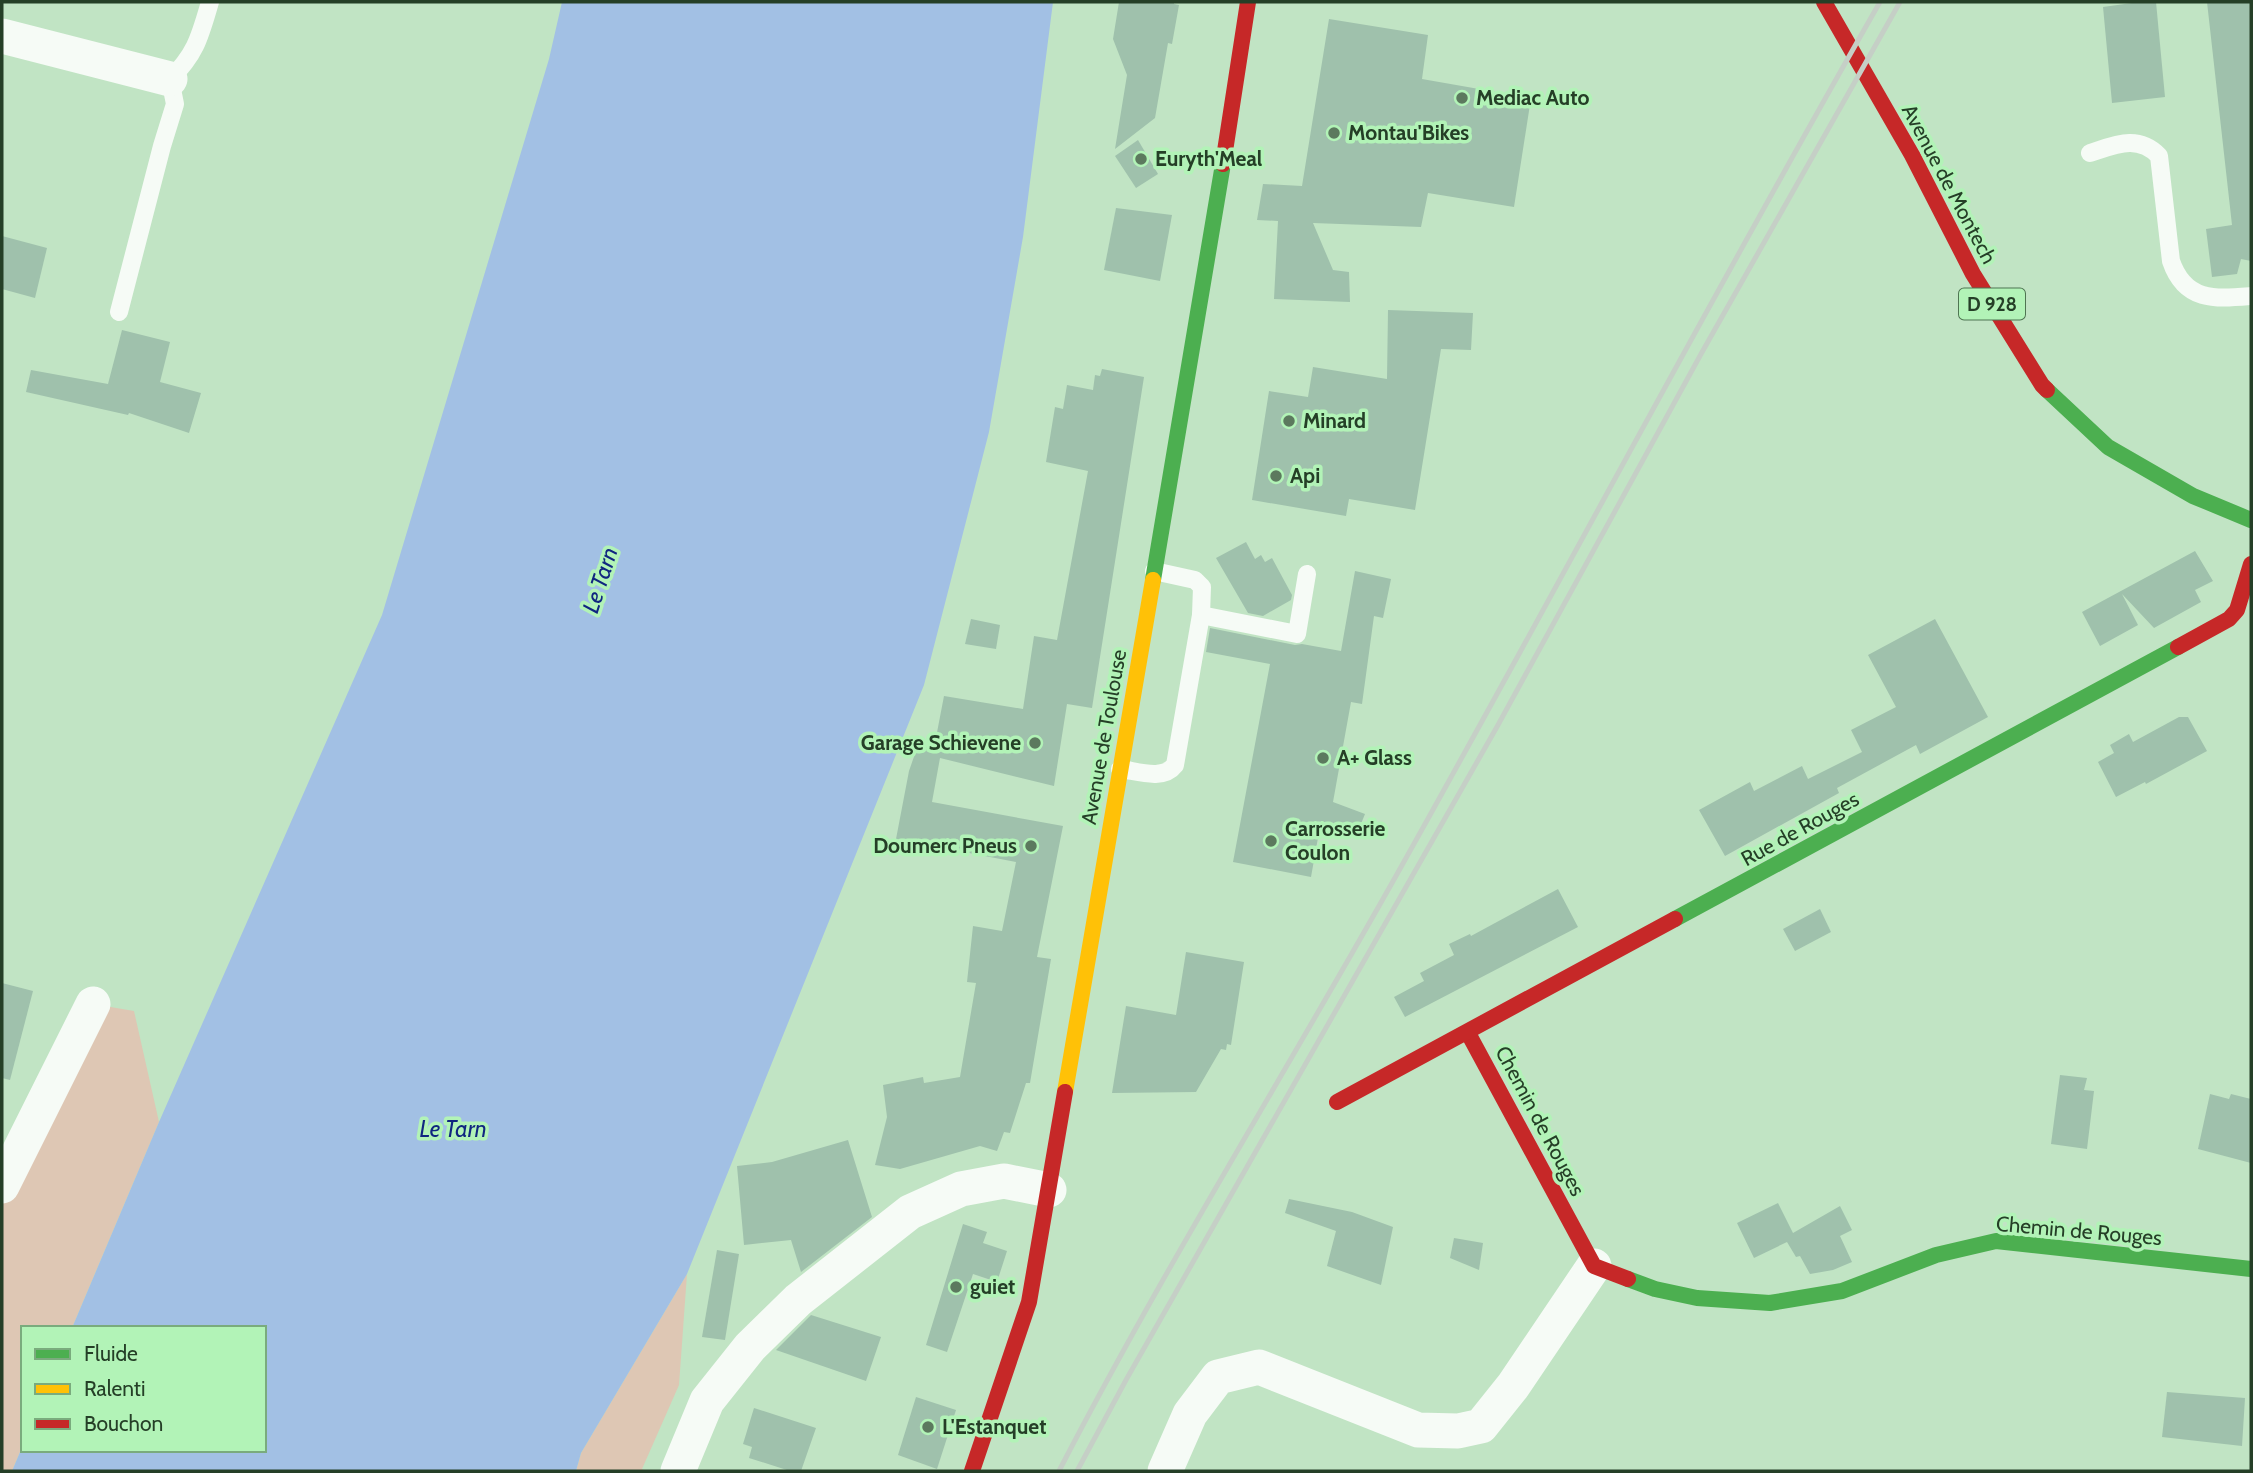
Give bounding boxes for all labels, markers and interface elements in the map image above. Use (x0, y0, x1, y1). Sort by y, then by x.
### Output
place label: Mediac Auto (1476, 85, 1589, 110)
marker: Mediac Auto (1454, 90, 1470, 106)
street label: Avenue de Montech (1897, 100, 2002, 268)
place label: Montau'Bikes (1348, 120, 1469, 145)
marker: Montau'Bikes (1326, 125, 1342, 141)
place label: Euryth'Meal (1155, 146, 1263, 171)
marker: Euryth'Meal (1133, 151, 1149, 167)
road number: D 928 (1959, 288, 2025, 320)
place label: Minard (1303, 408, 1366, 433)
marker: Minard (1281, 413, 1297, 429)
place label: Api (1290, 463, 1320, 488)
marker: Api (1268, 468, 1284, 484)
water label: Le Tarn (576, 544, 624, 616)
street label: Avenue de Toulouse (1076, 647, 1131, 826)
place label: Garage Schievene (861, 730, 1021, 755)
marker: Garage Schievene (1027, 735, 1043, 751)
place label: A+ Glass (1337, 745, 1412, 770)
marker: A+ Glass (1315, 750, 1331, 766)
street label: Rue de Rouges (1737, 786, 1863, 871)
place label: Carrosserie Coulon (1285, 816, 1385, 865)
place label: Doumerc Pneus (873, 833, 1017, 858)
marker: Carrosserie Coulon (1263, 833, 1279, 849)
marker: Doumerc Pneus (1023, 838, 1039, 854)
street label: Chemin de Rouges (1490, 1041, 1591, 1200)
water label: Le Tarn (419, 1115, 487, 1143)
street label: Chemin de Rouges (1995, 1211, 2163, 1250)
place label: guiet (970, 1274, 1015, 1299)
marker: guiet (948, 1279, 964, 1295)
legend (21, 1326, 266, 1452)
text: Fluide (84, 1341, 138, 1366)
text: Ralenti (84, 1376, 145, 1401)
text: Bouchon (84, 1411, 163, 1436)
place label: L'Estanquet (942, 1414, 1046, 1439)
marker: L'Estanquet (920, 1419, 936, 1435)

